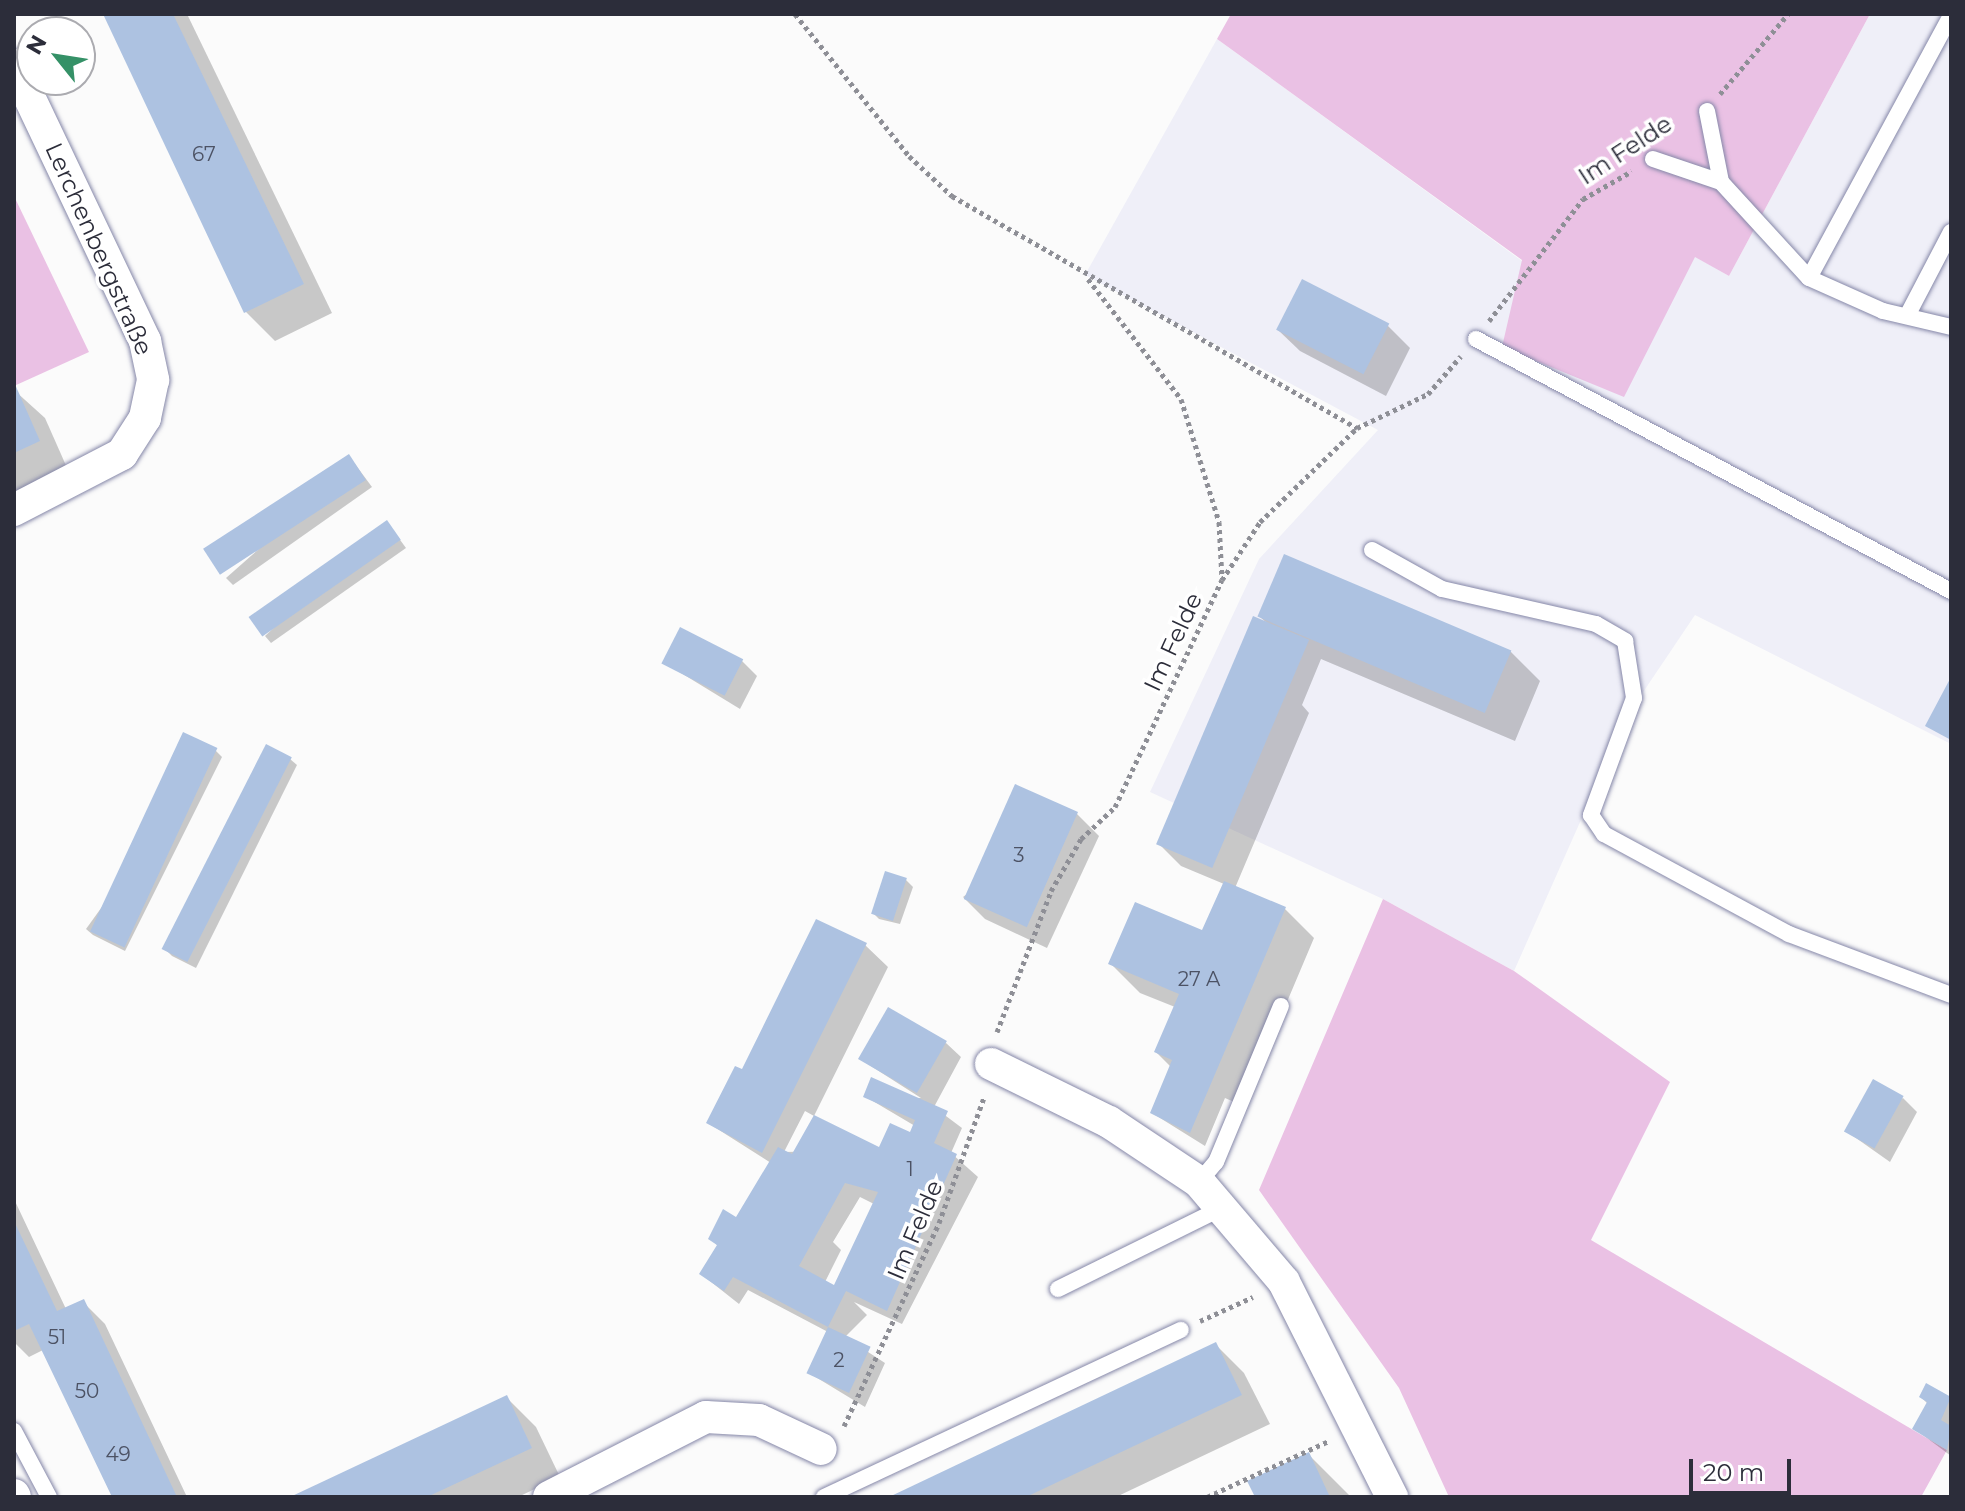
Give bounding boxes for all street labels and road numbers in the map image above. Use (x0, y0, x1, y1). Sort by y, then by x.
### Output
street label: Im Felde (1573, 109, 1677, 191)
street label: Lerchenbergstraße (39, 138, 159, 360)
street label: Im Felde (1138, 588, 1208, 696)
street label: Im Felde (881, 1176, 949, 1284)

